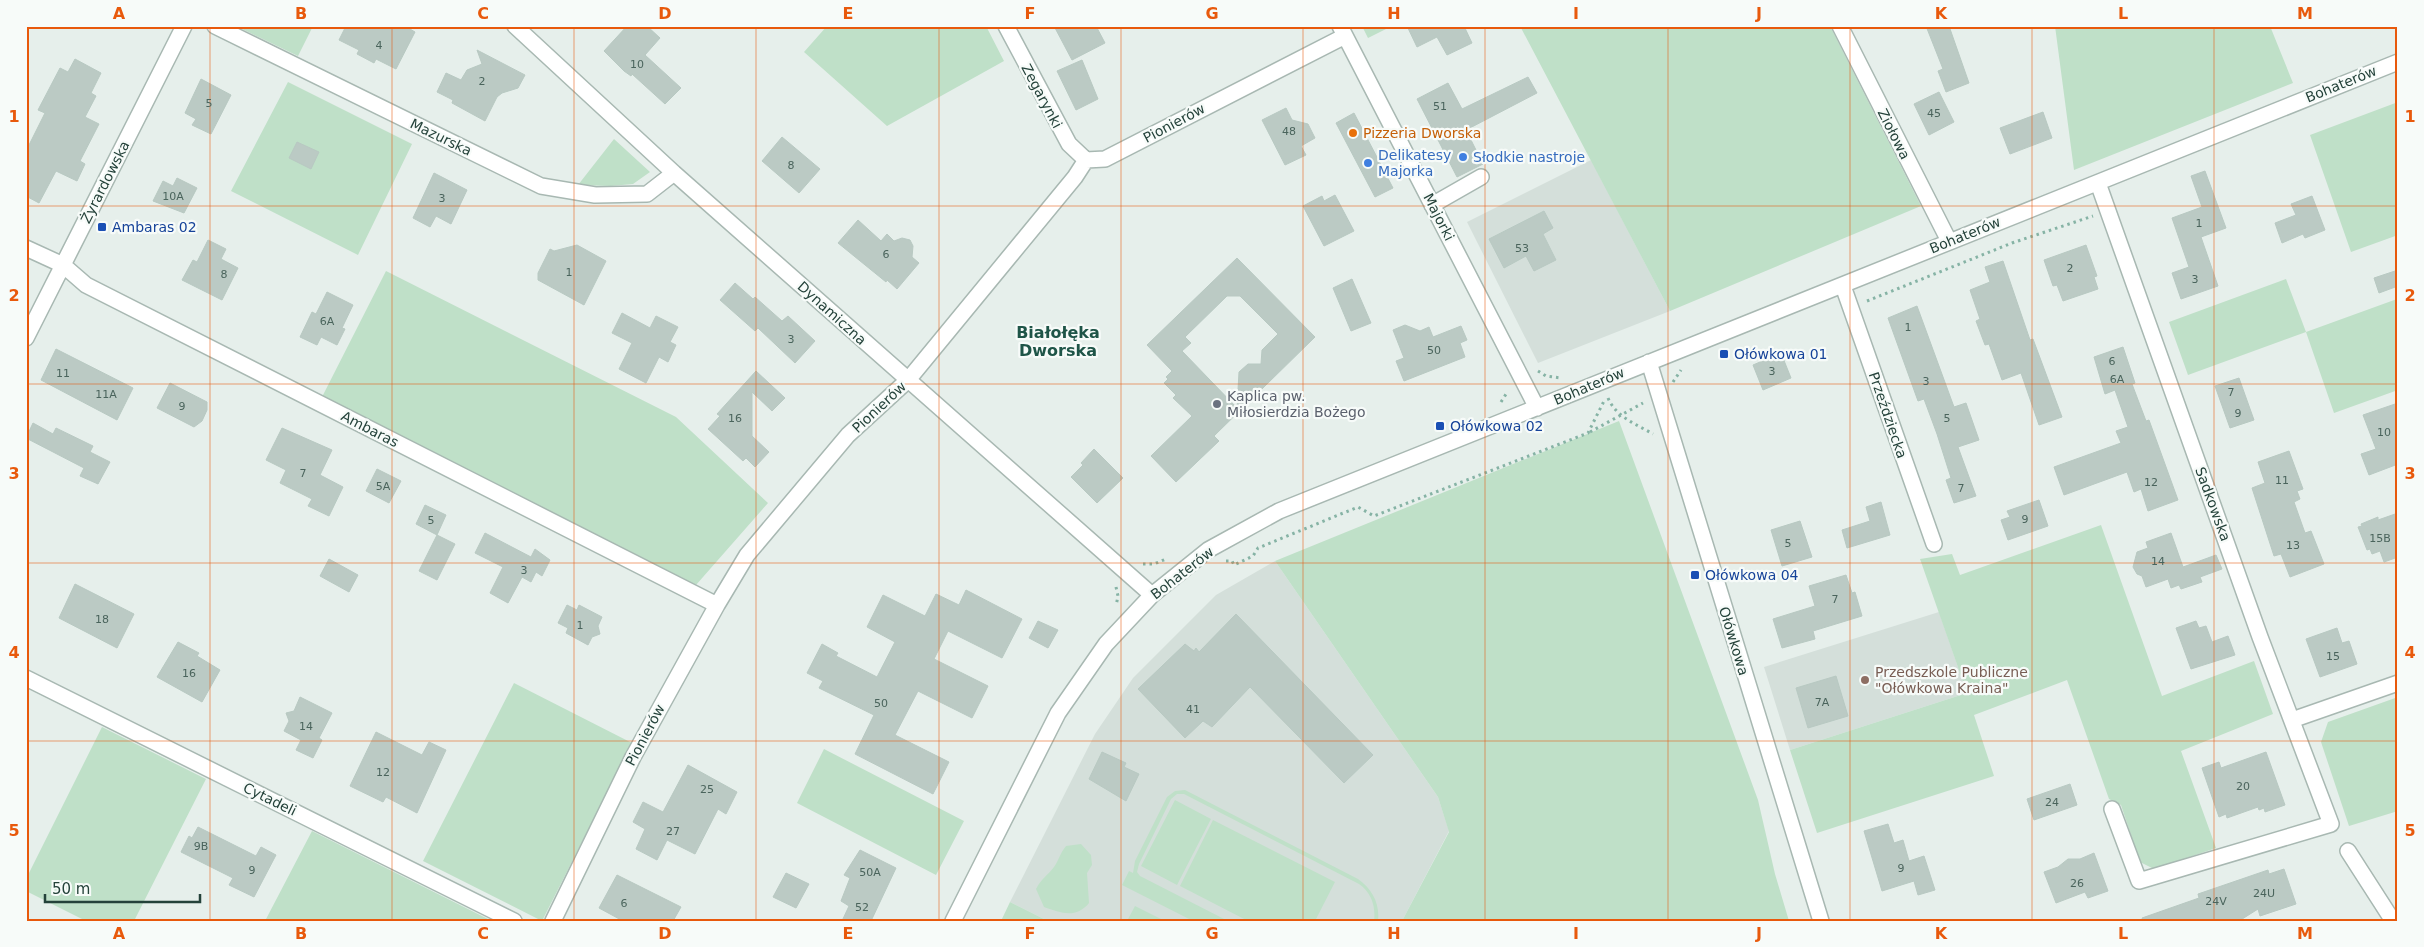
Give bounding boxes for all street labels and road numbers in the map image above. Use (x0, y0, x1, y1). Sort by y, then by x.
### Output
street label: Zegarynki (1018, 61, 1066, 131)
street label: Bohaterów (2303, 62, 2379, 106)
street label: Pionierów (1140, 100, 1208, 146)
street label: Ziołowa (1874, 106, 1914, 162)
street label: Mazurska (408, 115, 474, 159)
street label: Żyrardowska (76, 138, 133, 226)
street label: Majorki (1420, 191, 1458, 243)
street label: Bohaterów (1927, 213, 2003, 257)
street label: Dynamiczna (794, 278, 870, 348)
street label: Bohaterów (1551, 364, 1627, 408)
street label: Przeździecka (1866, 370, 1910, 460)
street label: Pionierów (849, 378, 909, 436)
street label: Ambaras (339, 408, 401, 450)
street label: Sadkowska (2192, 465, 2234, 543)
street label: Bohaterów (1147, 544, 1217, 602)
street label: Ołówkowa (1716, 605, 1752, 677)
street label: Pionierów (622, 701, 668, 769)
street label: Cytadeli (241, 779, 299, 819)

